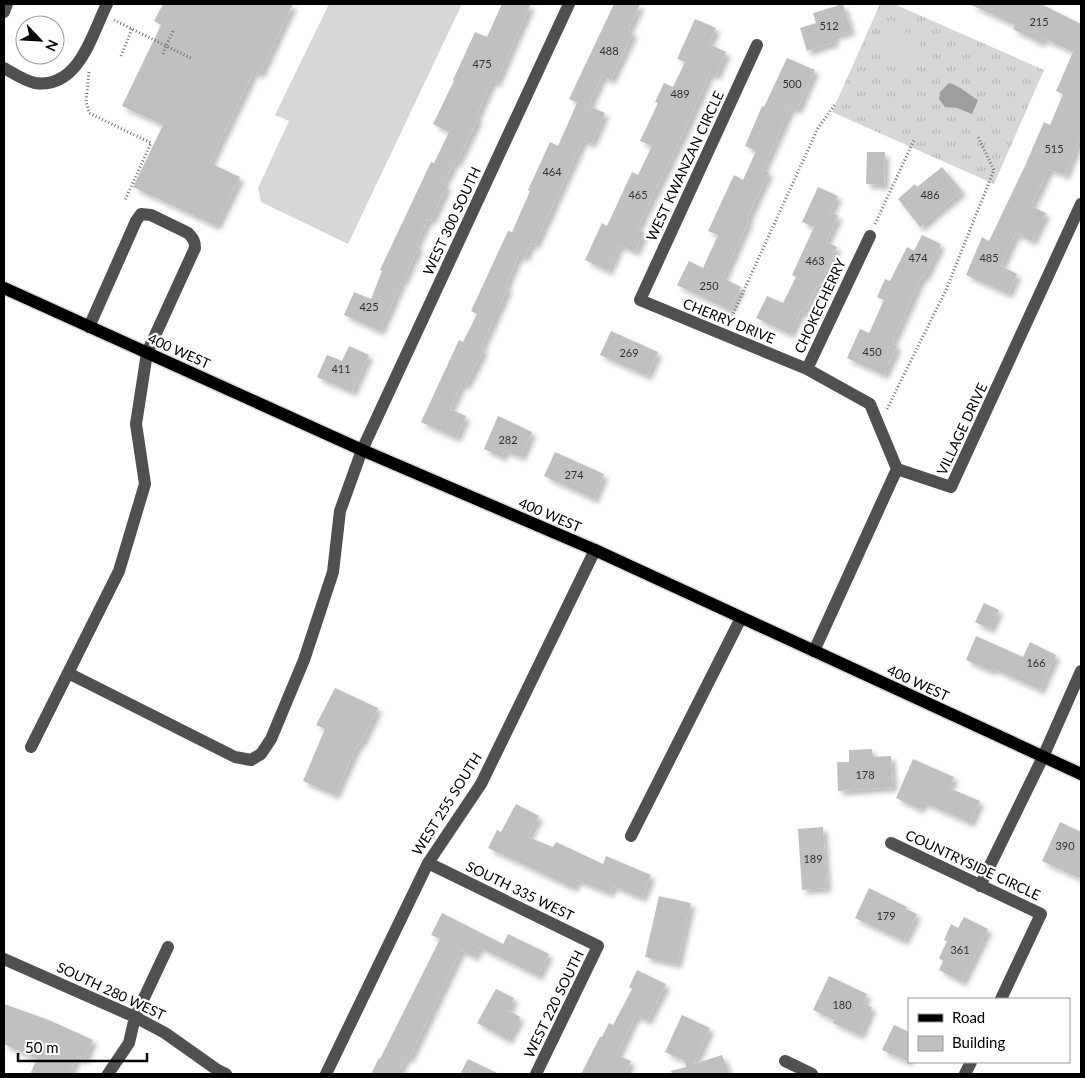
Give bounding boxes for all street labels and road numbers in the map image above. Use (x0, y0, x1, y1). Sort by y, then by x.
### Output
street label: WEST KWANZAN CIRCLE (642, 88, 727, 244)
street label: WEST 300 SOUTH (419, 164, 484, 278)
street label: CHOKECHERRY (790, 256, 849, 356)
street label: CHERRY DRIVE (681, 294, 778, 347)
street label: 400 WEST (146, 329, 214, 372)
street label: VILLAGE DRIVE (933, 380, 990, 478)
street label: 400 WEST (516, 494, 585, 536)
street label: 400 WEST (885, 661, 952, 705)
street label: WEST 255 SOUTH (408, 749, 485, 858)
street label: COUNTRYSIDE CIRCLE (903, 826, 1043, 903)
street label: SOUTH 335 WEST (464, 857, 578, 924)
street label: WEST 220 SOUTH (520, 947, 587, 1060)
street label: SOUTH 280 WEST (54, 958, 169, 1023)

